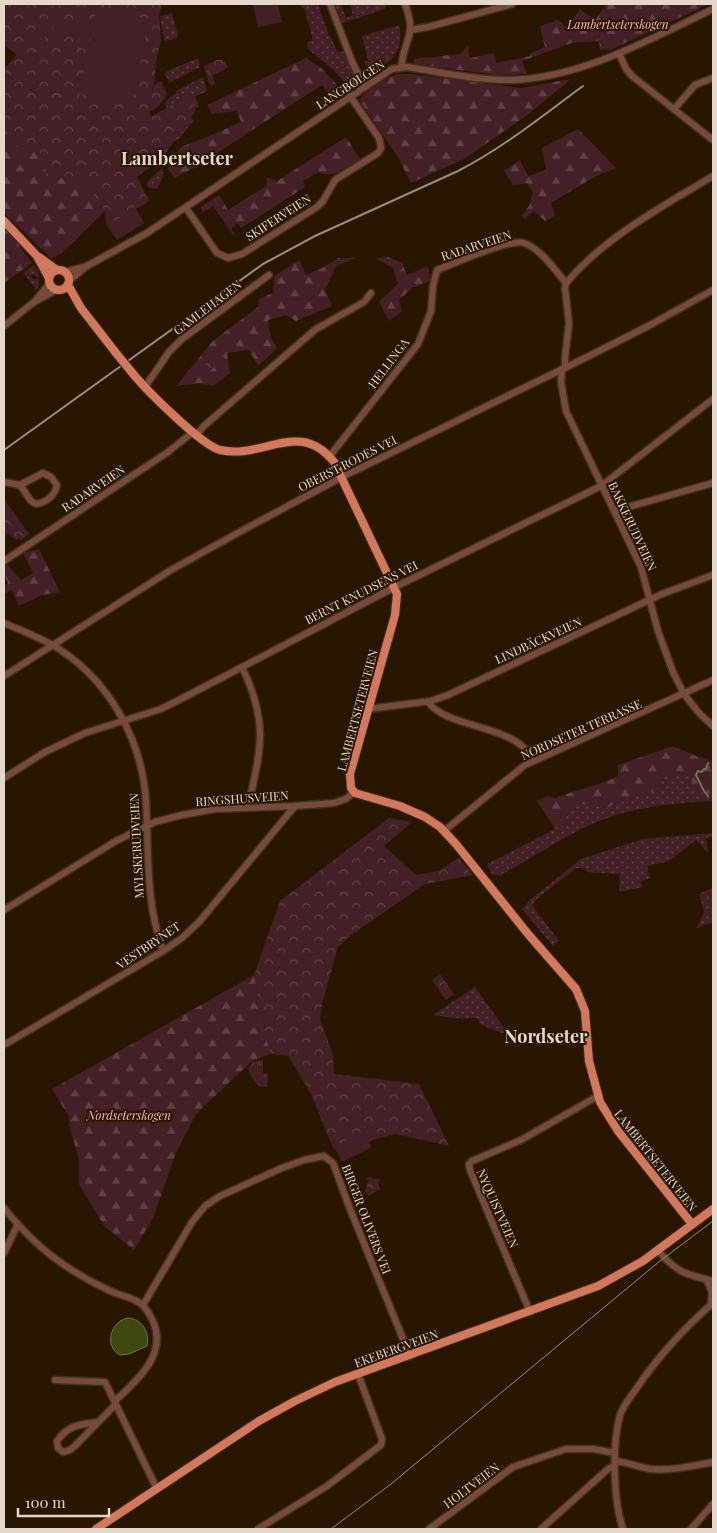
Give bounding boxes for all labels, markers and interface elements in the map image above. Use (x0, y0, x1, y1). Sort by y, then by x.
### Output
park label: Lambertseterskogen (566, 16, 669, 32)
street label: LANGBØLGEN (313, 56, 388, 112)
district label: Lambertseter (121, 146, 234, 170)
street label: SKIFERVEIEN (242, 190, 314, 244)
street label: RADARVEIEN (439, 226, 514, 264)
street label: GAMLEHAGEN (170, 276, 245, 338)
street label: HELLINGA (364, 334, 412, 391)
street label: OBERST RODES VEI (295, 431, 399, 495)
street label: RADARVEIEN (58, 461, 128, 515)
street label: BAKKERUDVEIEN (605, 479, 661, 574)
street label: BERNT KNUDSENS VEI (302, 557, 420, 627)
street label: LINDBÄCKVEIEN (492, 613, 584, 667)
street label: LAMBERTSETERVEIEN (333, 647, 381, 773)
street label: NORDSETER TERRASSE (518, 695, 644, 763)
street label: RINGSHUSVEIEN (195, 787, 290, 809)
street label: MYLSKERUDVEIEN (125, 792, 147, 899)
street label: VESTBRYNET (112, 917, 183, 973)
district label: Nordseter (505, 1024, 588, 1048)
street label: LAMBERTSETERVEIEN (611, 1106, 701, 1215)
park label: Nordseterskogen (86, 1107, 171, 1123)
street label: BIRGER OLIVERS VEI (339, 1162, 395, 1276)
street label: NYQUISTVEIEN (473, 1166, 523, 1251)
street label: EKEBERGVEIEN (352, 1325, 441, 1371)
street label: HOLTVEIEN (440, 1458, 503, 1511)
scale bar (18, 1486, 109, 1518)
text: 100 m (25, 1492, 66, 1512)

